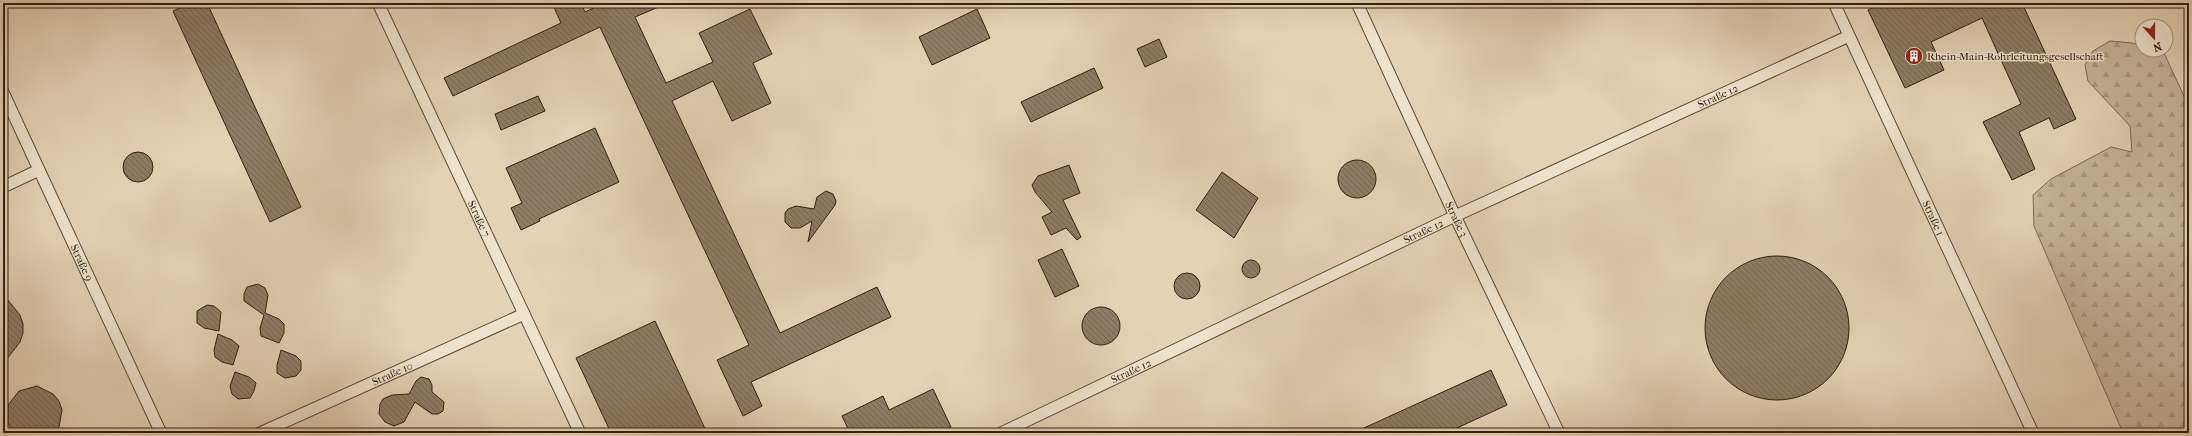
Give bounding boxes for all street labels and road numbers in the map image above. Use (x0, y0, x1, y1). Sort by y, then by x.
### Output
street label: Straße 12 (1695, 81, 1740, 111)
street label: Straße 7 (465, 198, 493, 239)
street label: Straße 1 (1920, 198, 1947, 238)
street label: Straße 3 (1443, 199, 1471, 239)
street label: Straße 12 (1401, 216, 1446, 246)
street label: Straße 9 (68, 242, 96, 283)
street label: Straße 12 (1109, 356, 1153, 386)
street label: Straße 10 (370, 359, 415, 388)

